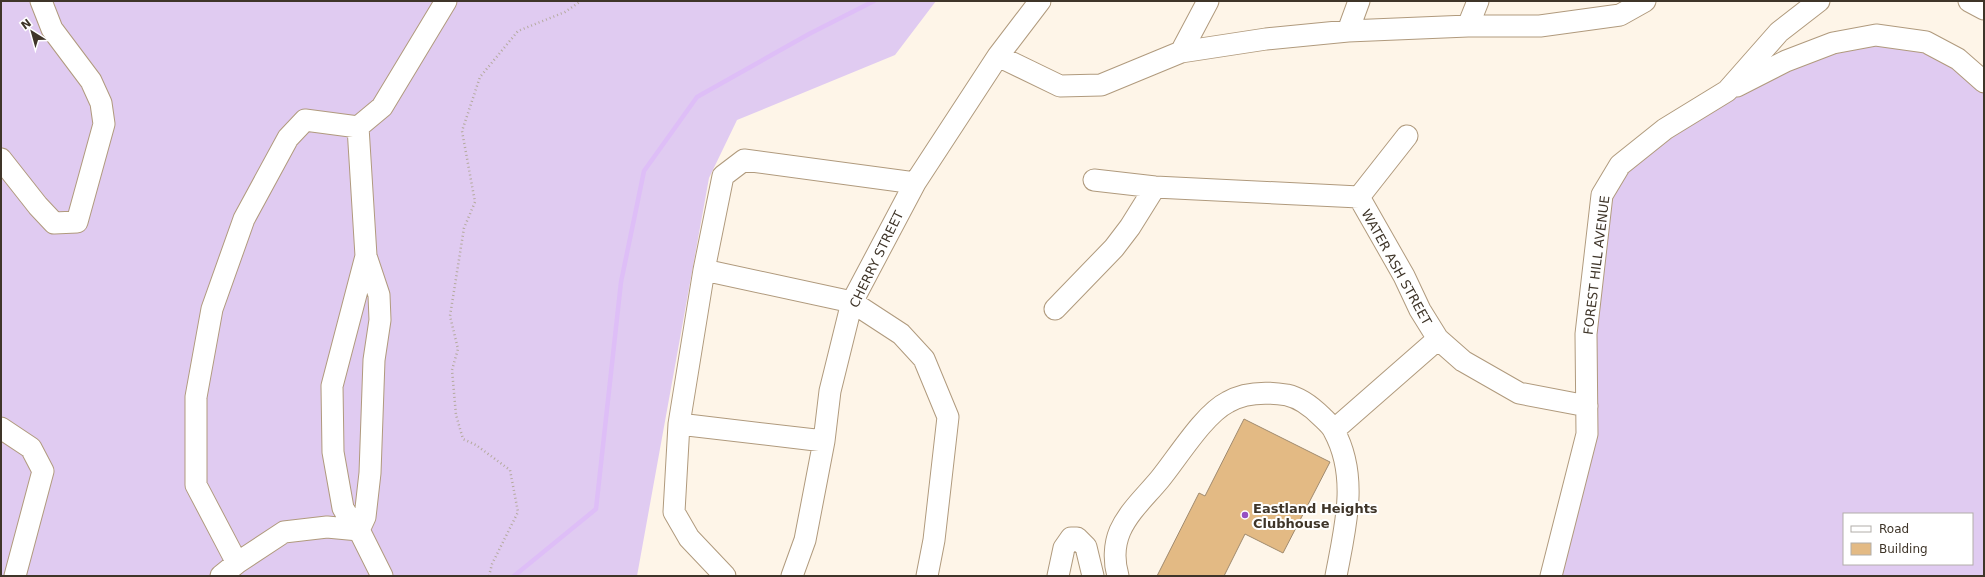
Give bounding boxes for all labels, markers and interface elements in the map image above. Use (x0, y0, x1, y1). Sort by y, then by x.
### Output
north arrow (12, 12, 52, 52)
text: N (19, 16, 34, 32)
street label: FOREST HILL AVENUE (1581, 195, 1612, 336)
street label: WATER ASH STREET (1358, 207, 1435, 328)
street label: CHERRY STREET (846, 208, 906, 310)
place label: Eastland Heights Clubhouse (1253, 501, 1378, 531)
marker: Eastland Heights Clubhouse (1240, 510, 1250, 520)
legend (1843, 513, 1973, 565)
text: Road (1879, 522, 1909, 536)
text: Building (1879, 542, 1928, 556)

